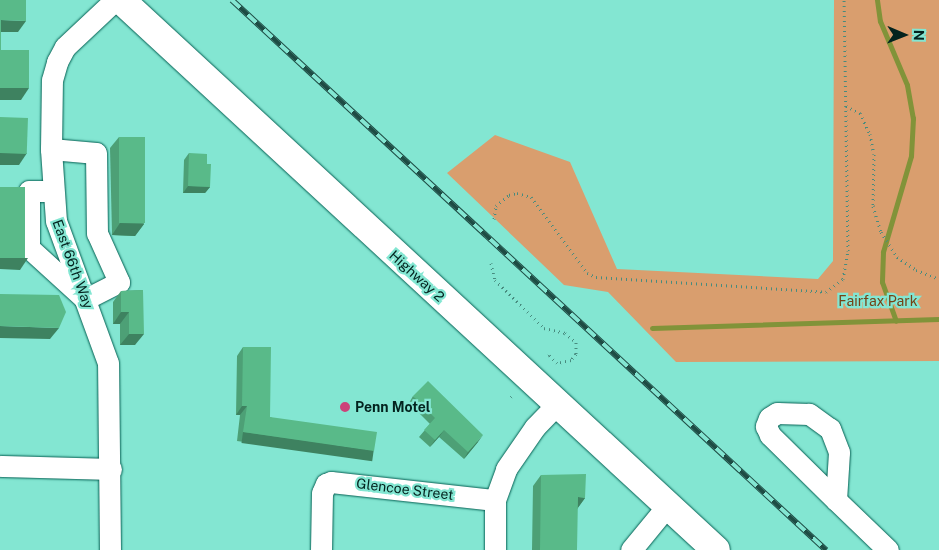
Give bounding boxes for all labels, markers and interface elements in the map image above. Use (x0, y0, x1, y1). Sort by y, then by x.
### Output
north arrow (879, 10, 929, 60)
text: N (911, 30, 927, 41)
street label: East 66th Way (49, 217, 97, 311)
street label: Highway 2 (386, 247, 448, 305)
park label: Fairfax Park (838, 293, 918, 309)
place label: Penn Motel (355, 399, 430, 415)
marker: Penn Motel (339, 401, 351, 413)
street label: Glencoe Street (355, 475, 455, 503)

